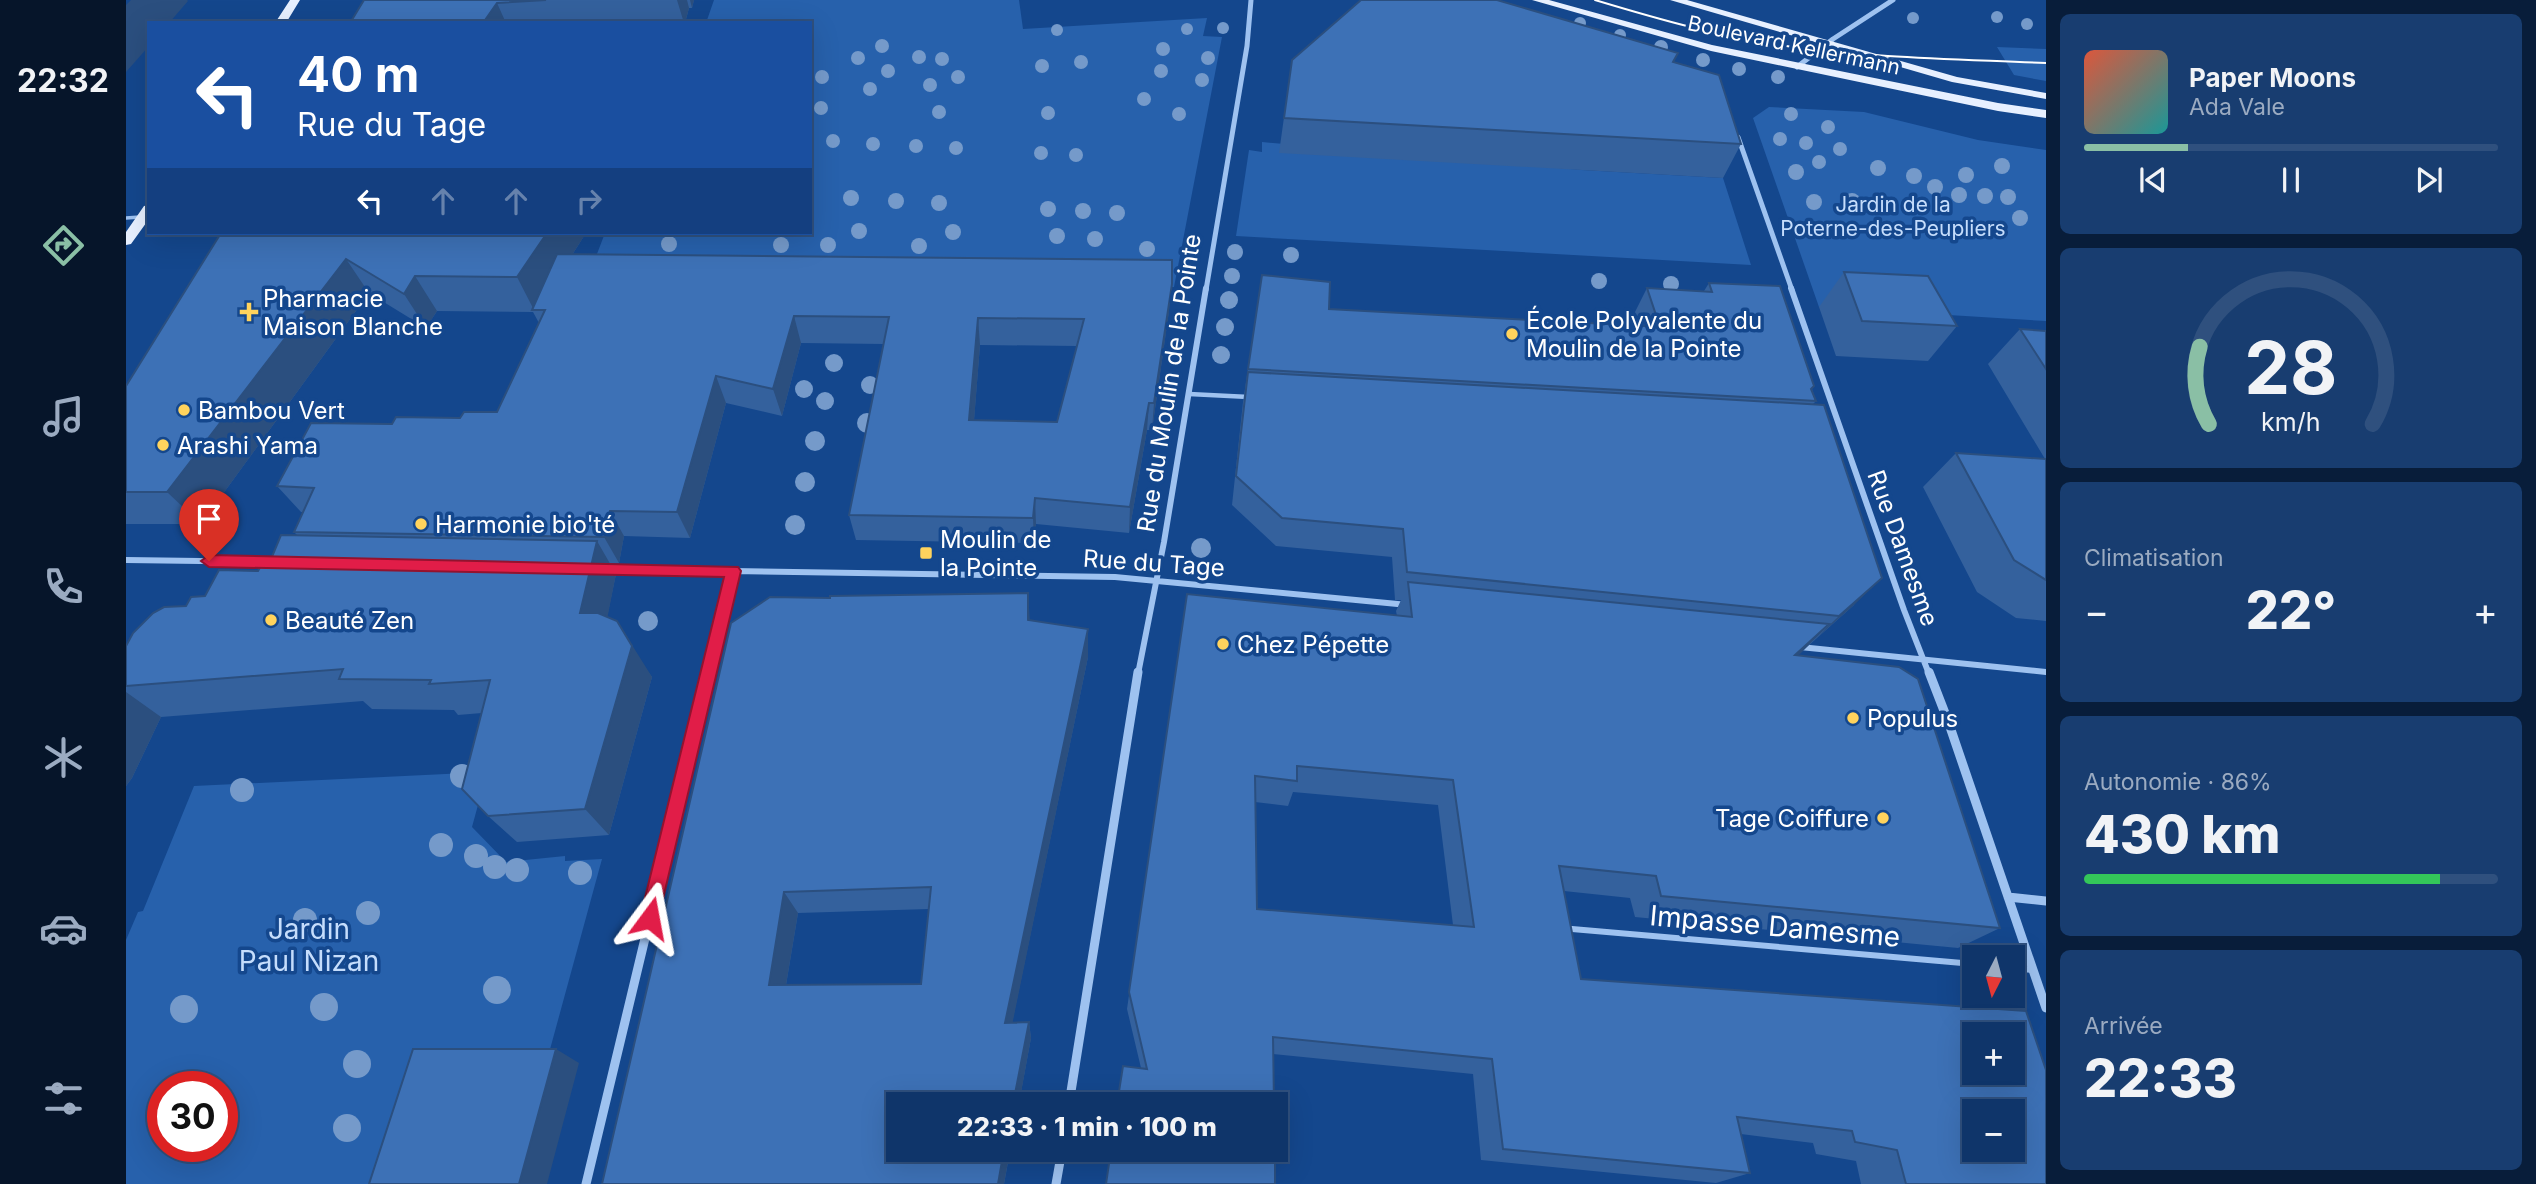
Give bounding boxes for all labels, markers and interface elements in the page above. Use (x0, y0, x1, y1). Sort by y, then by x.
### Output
street label: Boulevard Kellermann (1685, 10, 1903, 80)
text: 40 m (297, 45, 420, 104)
icon: left (182, 49, 273, 140)
text: 22:32 (17, 61, 109, 100)
text: Paper Moons (2189, 62, 2356, 93)
text: Ada Vale (2189, 93, 2285, 121)
text: Rue du Tage (297, 105, 486, 144)
icon: previous (2134, 161, 2172, 199)
icon: pause (2272, 161, 2310, 199)
icon: next (2410, 161, 2448, 199)
icon: left (351, 182, 389, 220)
icon: ahead (424, 182, 462, 220)
icon: ahead (497, 182, 535, 220)
icon: right (570, 182, 608, 220)
park label: Jardin de la Poterne-des-Peupliers (1780, 192, 2006, 241)
icon: directions (39, 221, 88, 270)
street label: Rue du Moulin de la Pointe (1131, 232, 1207, 534)
place label: Pharmacie Maison Blanche (263, 284, 443, 341)
marker: Pharmacie Maison Blanche (241, 304, 257, 320)
place label: École Polyvalente du Moulin de la Pointe (1526, 305, 1762, 363)
text: 28 (2244, 323, 2338, 412)
marker: École Polyvalente du Moulin de la Pointe (1504, 326, 1520, 342)
icon: music (39, 392, 88, 441)
place label: Bambou Vert (198, 396, 345, 425)
marker: Bambou Vert (176, 402, 192, 418)
text: km/h (2261, 407, 2321, 437)
place label: Arashi Yama (177, 431, 318, 460)
marker: Arashi Yama (155, 437, 171, 453)
street label: Rue Damesme (1861, 466, 1945, 630)
pin (179, 489, 239, 561)
icon: arrive (190, 500, 228, 538)
place label: Harmonie bio'té (435, 510, 615, 539)
marker: Harmonie bio'té (413, 516, 429, 532)
place label: Moulin de la Pointe (940, 525, 1052, 582)
street label: Rue du Tage (1082, 544, 1226, 582)
text: Climatisation (2084, 544, 2224, 572)
marker: Moulin de la Pointe (918, 545, 934, 561)
icon: phone (39, 562, 88, 611)
text: 22° (2246, 579, 2336, 642)
text: − (2084, 588, 2109, 634)
text: + (2473, 588, 2498, 634)
place label: Beauté Zen (285, 606, 414, 635)
marker: Beauté Zen (263, 612, 279, 628)
place label: Chez Pépette (1237, 630, 1389, 659)
marker: Chez Pépette (1215, 636, 1231, 652)
place label: Populus (1867, 704, 1958, 733)
marker: Populus (1845, 710, 1861, 726)
icon: climate (39, 733, 88, 782)
text: Autonomie · 86% (2084, 768, 2272, 796)
text: 430 km (2084, 803, 2280, 866)
place label: Tage Coiffure (1715, 804, 1869, 833)
marker: Tage Coiffure (1875, 810, 1891, 826)
position arrow (613, 881, 687, 955)
street label: Impasse Damesme (1648, 898, 1902, 954)
icon: car (39, 904, 88, 953)
park label: Jardin Paul Nizan (239, 912, 379, 978)
north arrow (1962, 945, 2025, 1008)
map controls (1962, 945, 2025, 1162)
text: Arrivée (2084, 1012, 2163, 1040)
button: + (1962, 1022, 2025, 1085)
text: 22:33 (2084, 1047, 2237, 1110)
speed limit sign: 30 (147, 1071, 238, 1162)
icon: filters (39, 1074, 88, 1123)
button: − (1962, 1099, 2025, 1162)
text: 22:33 · 1 min · 100 m (957, 1111, 1217, 1142)

